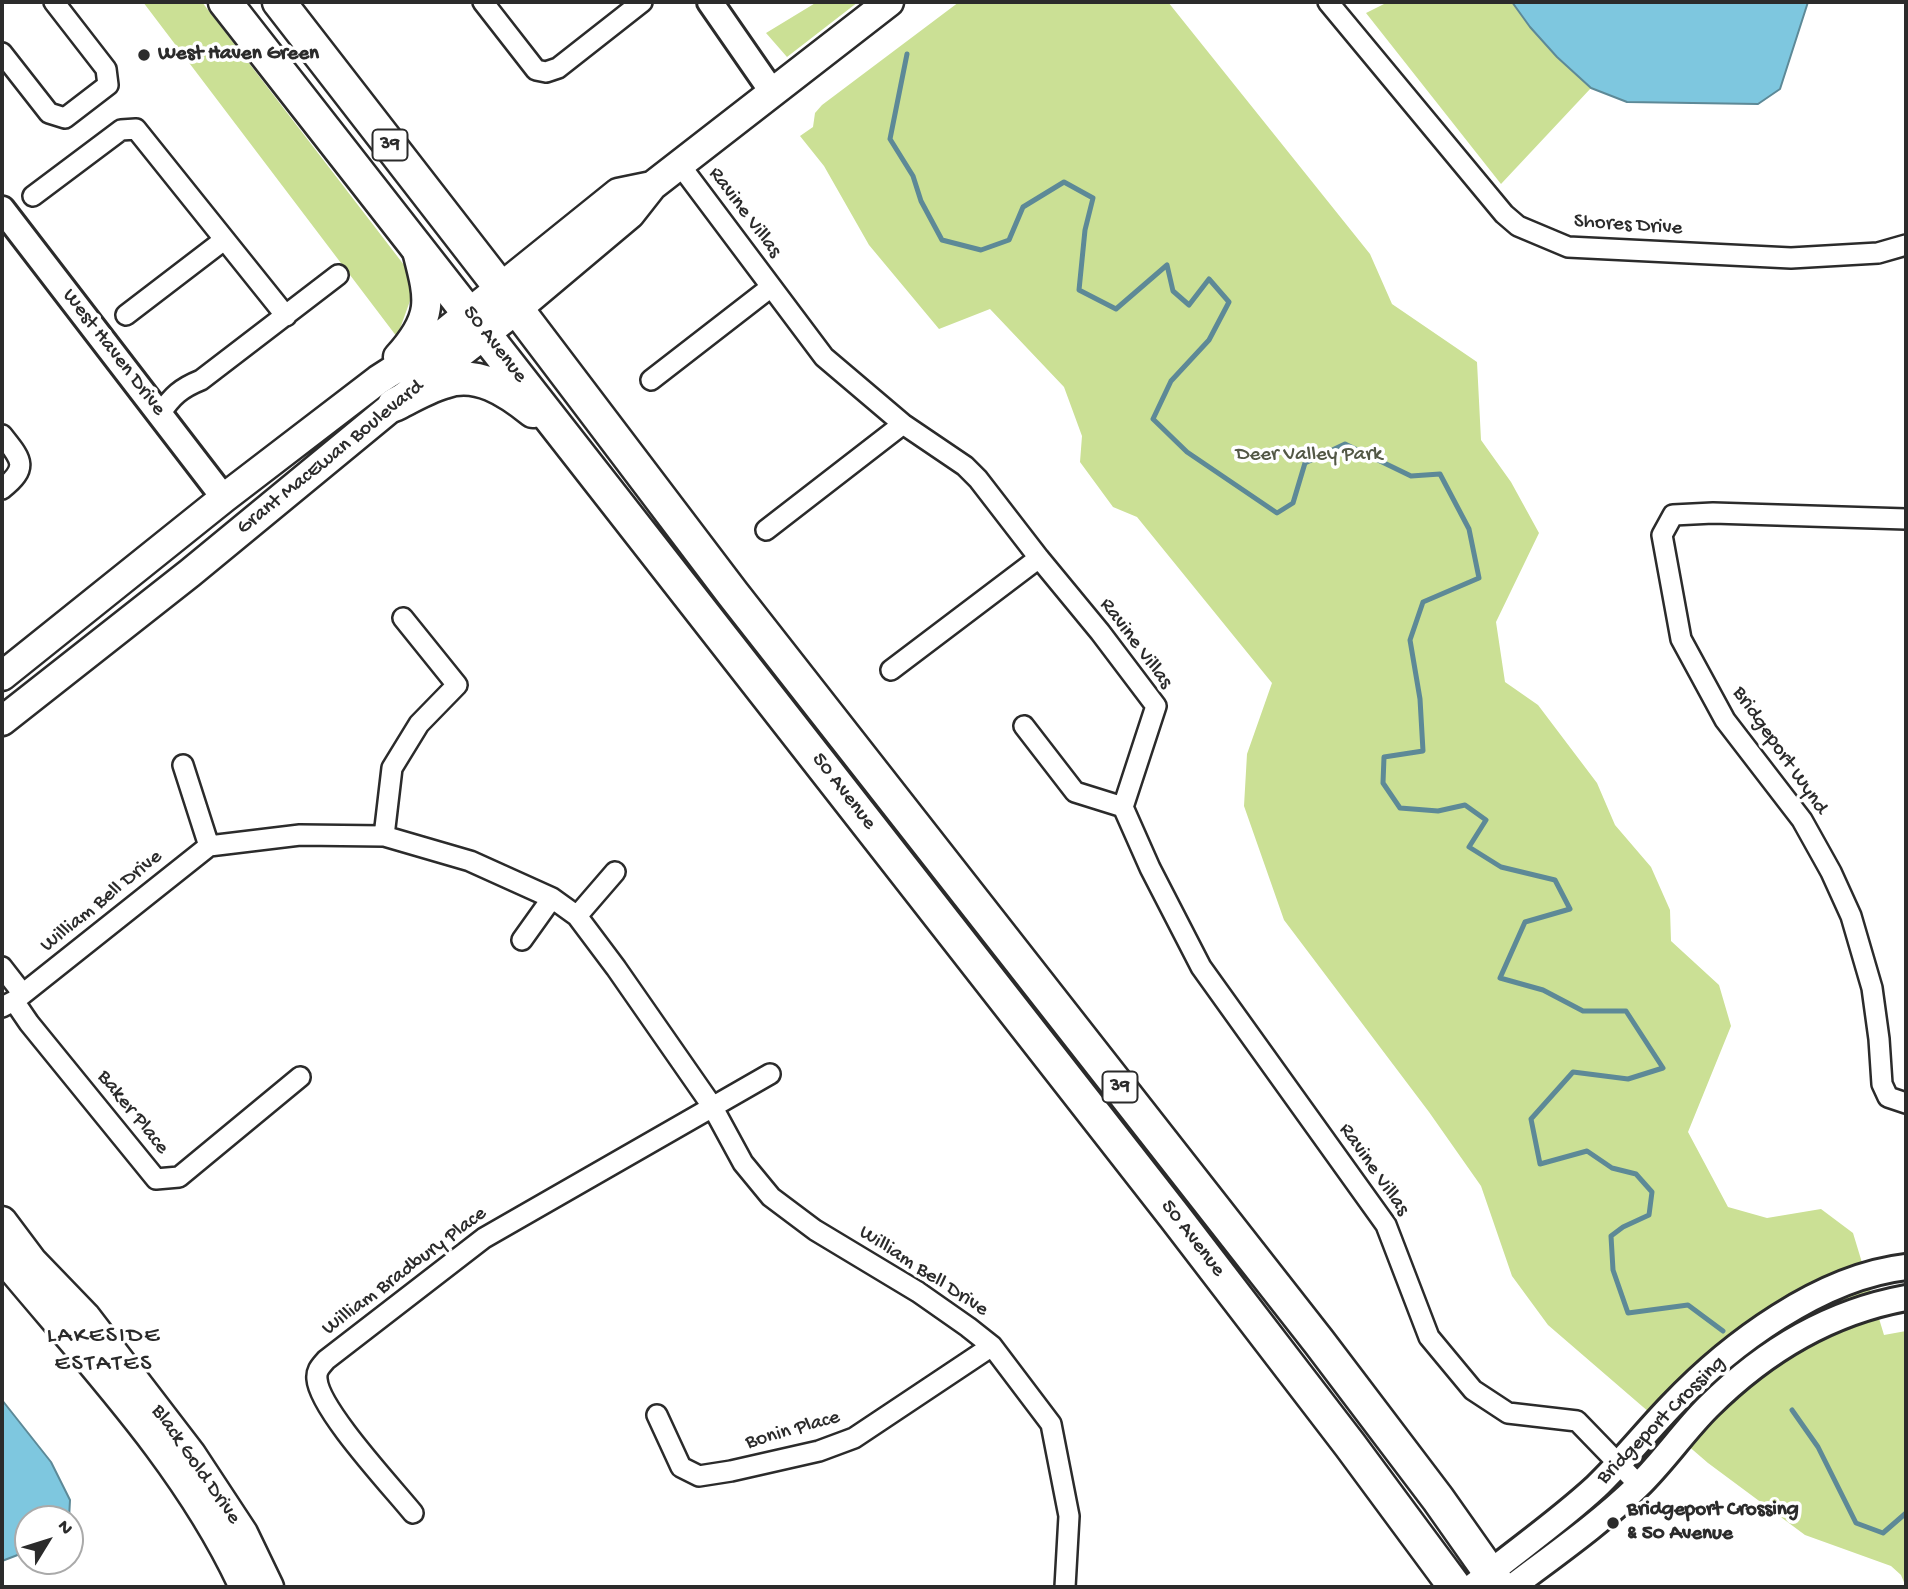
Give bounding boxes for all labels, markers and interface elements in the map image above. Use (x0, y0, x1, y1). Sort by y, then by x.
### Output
place label: West Haven Green (158, 42, 319, 68)
marker: West Haven Green (136, 47, 152, 63)
road number: 39 (372, 130, 408, 160)
street label: Ravine Villas (702, 163, 786, 263)
street label: Shores Drive (1573, 210, 1683, 242)
street label: West Haven Drive (56, 284, 170, 422)
street label: 50 Avenue (456, 301, 532, 389)
street label: Grant MacEwan Boulevard (233, 375, 429, 541)
park label: Deer Valley Park (1236, 443, 1382, 469)
street label: Ravine Villas (1093, 594, 1177, 694)
street label: Bridgeport Wynd (1726, 682, 1832, 820)
street label: 50 Avenue (805, 748, 881, 836)
street label: William Bell Drive (36, 845, 168, 959)
street label: Baker Place (90, 1066, 174, 1160)
road number: 39 (1102, 1072, 1138, 1102)
street label: Ravine Villas (1332, 1119, 1414, 1221)
street label: 50 Avenue (1154, 1195, 1230, 1283)
street label: William Bradbury Place (318, 1202, 492, 1342)
street label: William Bell Drive (854, 1221, 992, 1323)
district label: LAKESIDE ESTATES (48, 1323, 160, 1379)
street label: Bridgeport Crossing (1592, 1351, 1732, 1491)
street label: Black Gold Drive (144, 1400, 246, 1530)
street label: Bonin Place (743, 1406, 843, 1456)
place label: Bridgeport Crossing & 50 Avenue (1627, 1498, 1799, 1548)
north arrow (14, 1505, 84, 1575)
marker: Bridgeport Crossing & 50 Avenue (1605, 1515, 1621, 1531)
text: N (51, 1516, 77, 1540)

